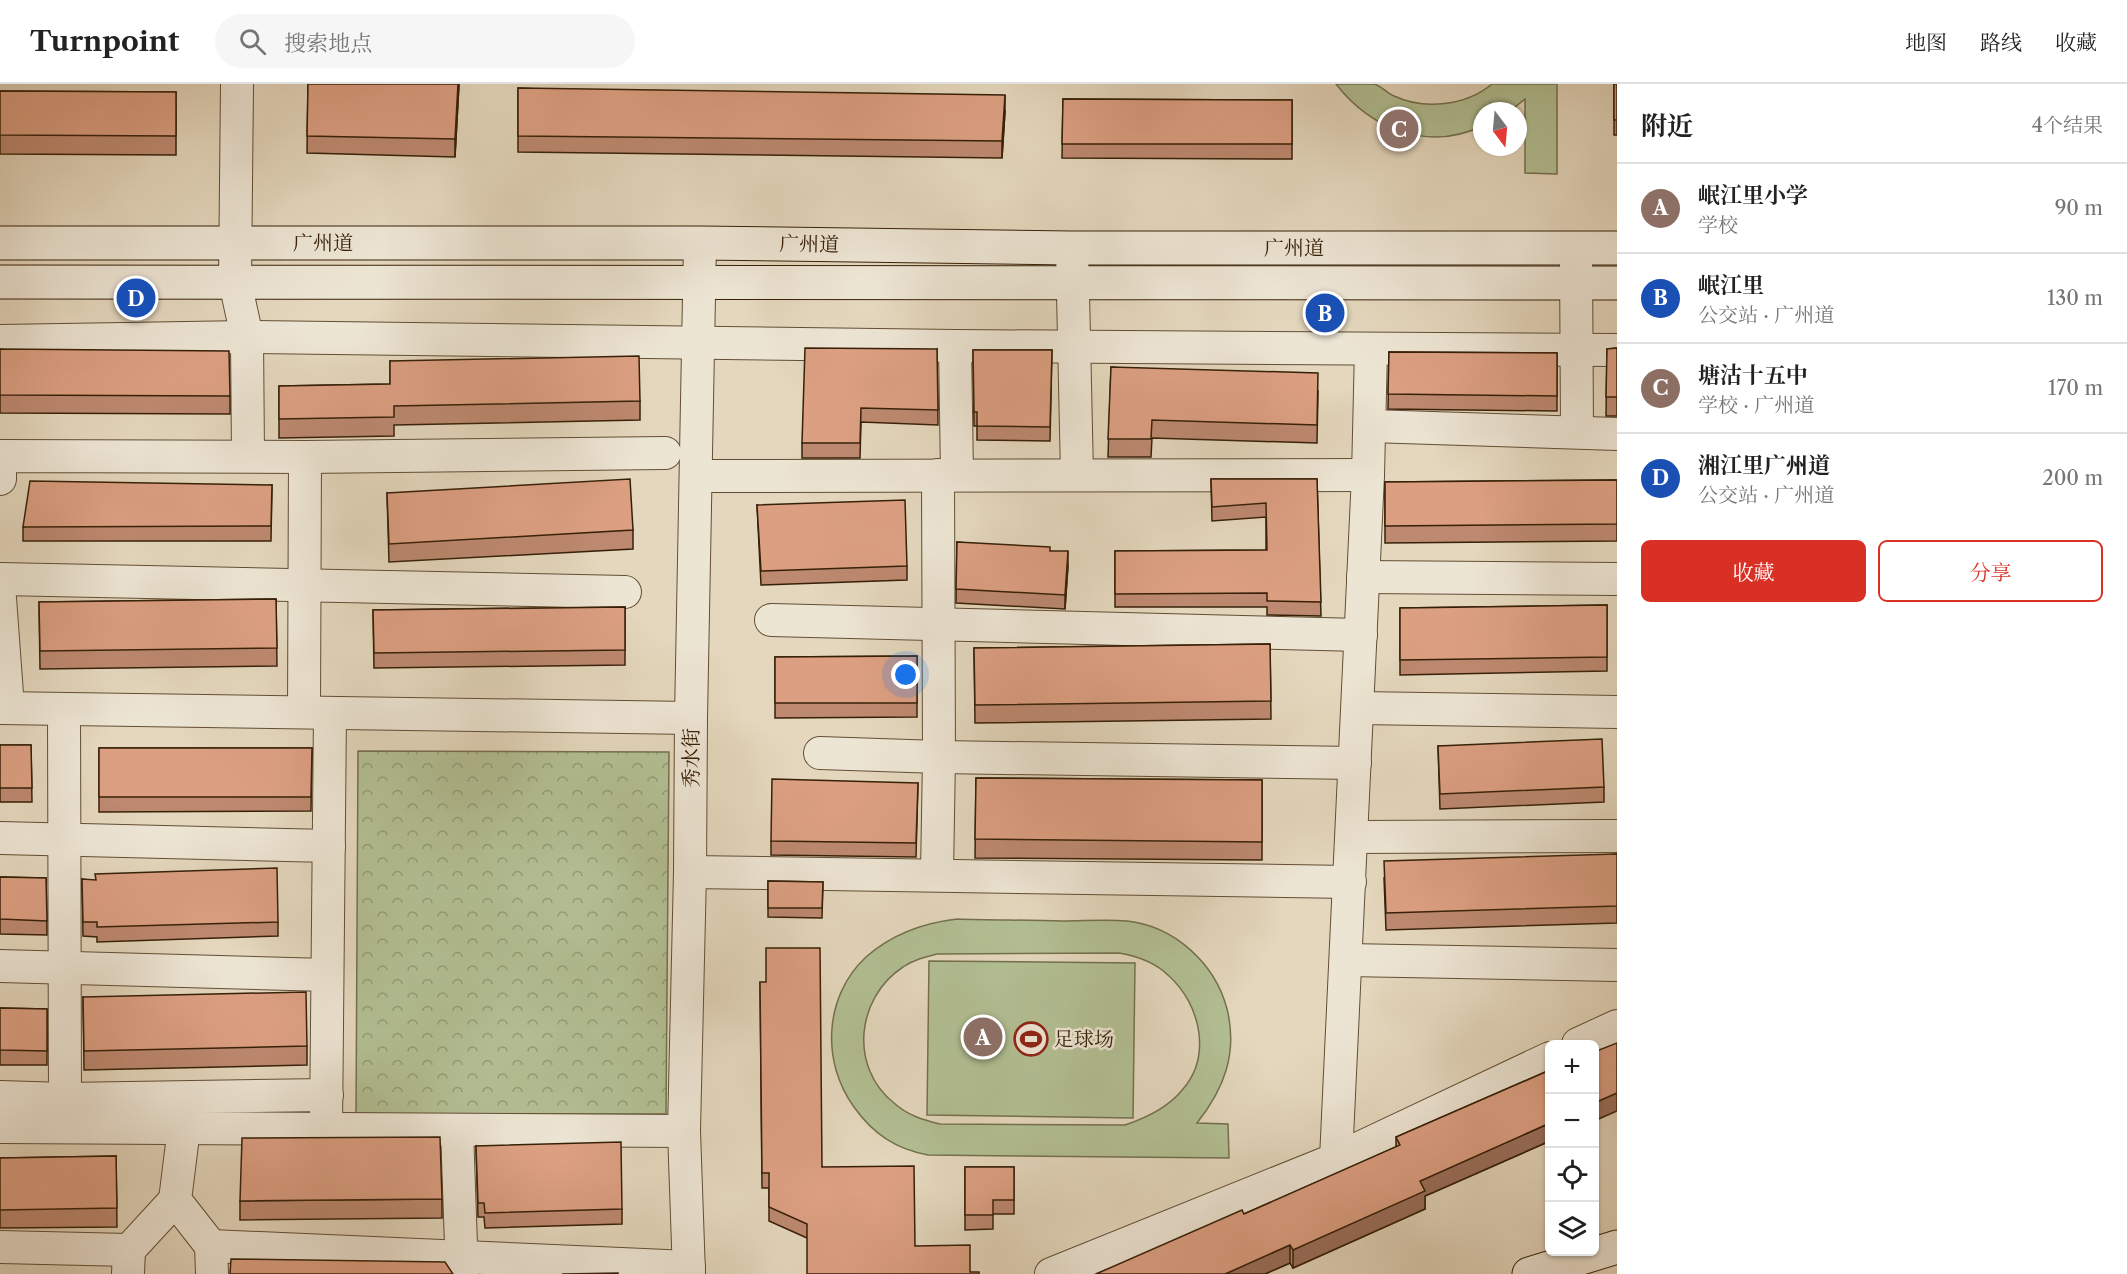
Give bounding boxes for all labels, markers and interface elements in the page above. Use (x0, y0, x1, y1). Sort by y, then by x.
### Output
search box (215, 14, 635, 68)
text: Turnpoint (30, 24, 179, 58)
icon: search (236, 25, 269, 58)
text: 搜索地点 (284, 30, 372, 57)
text: 地图 (1905, 30, 1947, 55)
text: 路线 (1980, 30, 2022, 55)
text: 收藏 (2055, 30, 2097, 55)
north arrow (1473, 102, 1527, 156)
pin: C (1380, 106, 1418, 152)
text: 附近 (1641, 110, 1693, 142)
text: 4个结果 (2031, 113, 2103, 137)
text: 岷江里小学 (1698, 182, 1808, 209)
text: A (1653, 196, 1668, 220)
text: 90 m (2055, 196, 2103, 220)
text: 学校 (1698, 213, 1738, 237)
street label: 广州道 (293, 231, 353, 255)
street label: 广州道 (779, 231, 839, 257)
street label: 广州道 (1264, 236, 1324, 260)
text: 岷江里 (1698, 272, 1764, 299)
pin: D (116, 276, 156, 320)
text: B (1653, 286, 1668, 310)
text: 130 m (2047, 286, 2103, 310)
pin: B (1306, 290, 1344, 336)
text: 公交站 · 广州道 (1698, 303, 1834, 327)
text: 塘沽十五中 (1698, 362, 1808, 389)
text: C (1652, 376, 1669, 400)
text: 170 m (2048, 376, 2103, 400)
text: 学校 · 广州道 (1698, 393, 1814, 417)
text: 湘江里广州道 (1698, 452, 1830, 479)
text: D (1652, 466, 1669, 490)
text: 200 m (2042, 466, 2103, 490)
text: 公交站 · 广州道 (1698, 483, 1834, 507)
button: 收藏 (1641, 540, 1866, 602)
button: 分享 (1878, 540, 2103, 602)
your location (891, 660, 920, 689)
street label: 秀水街 (679, 728, 703, 788)
pin: A (964, 1014, 1002, 1060)
sports icon: 足球场 (1013, 1021, 1049, 1057)
place label: 足球场 (1054, 1027, 1114, 1051)
map controls (1545, 1040, 1599, 1256)
button: + (1545, 1040, 1599, 1094)
button: − (1545, 1094, 1599, 1148)
button: locate (1545, 1148, 1599, 1202)
button: layers (1545, 1202, 1599, 1256)

